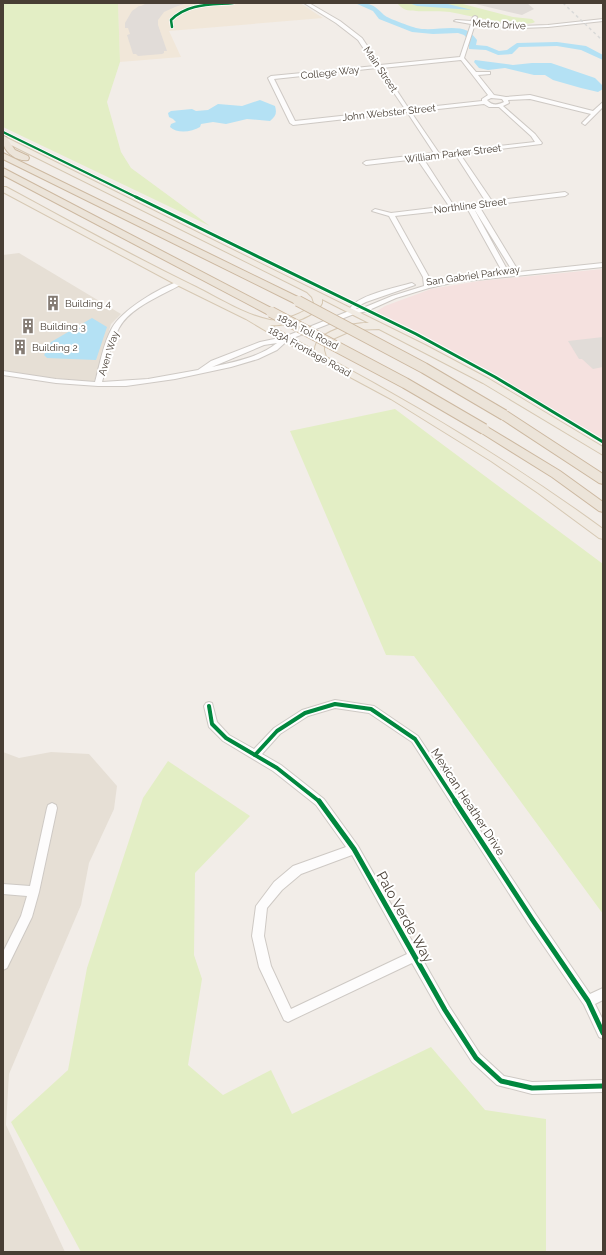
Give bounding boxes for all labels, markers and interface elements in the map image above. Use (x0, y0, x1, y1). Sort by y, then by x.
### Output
street label: Metro Drive (472, 18, 526, 31)
street label: Main Street (361, 44, 400, 95)
street label: College Way (300, 64, 361, 81)
street label: John Webster Street (342, 102, 437, 123)
street label: William Parker Street (404, 142, 503, 165)
street label: Northline Street (433, 196, 508, 215)
street label: San Gabriel Parkway (426, 263, 521, 288)
building icon: Building 4 (44, 294, 62, 312)
place label: Building 4 (65, 298, 111, 309)
street label: 183A Toll Road (275, 311, 340, 352)
building icon: Building 3 (19, 317, 37, 335)
place label: Building 3 (40, 321, 86, 332)
street label: 183A Frontage Road (267, 324, 353, 379)
street label: Aven Way (96, 329, 121, 377)
building icon: Building 2 (11, 338, 29, 356)
place label: Building 2 (32, 342, 78, 353)
street label: Mexican Heather Drive (428, 746, 508, 858)
street label: Palo Verde Way (373, 869, 437, 966)

